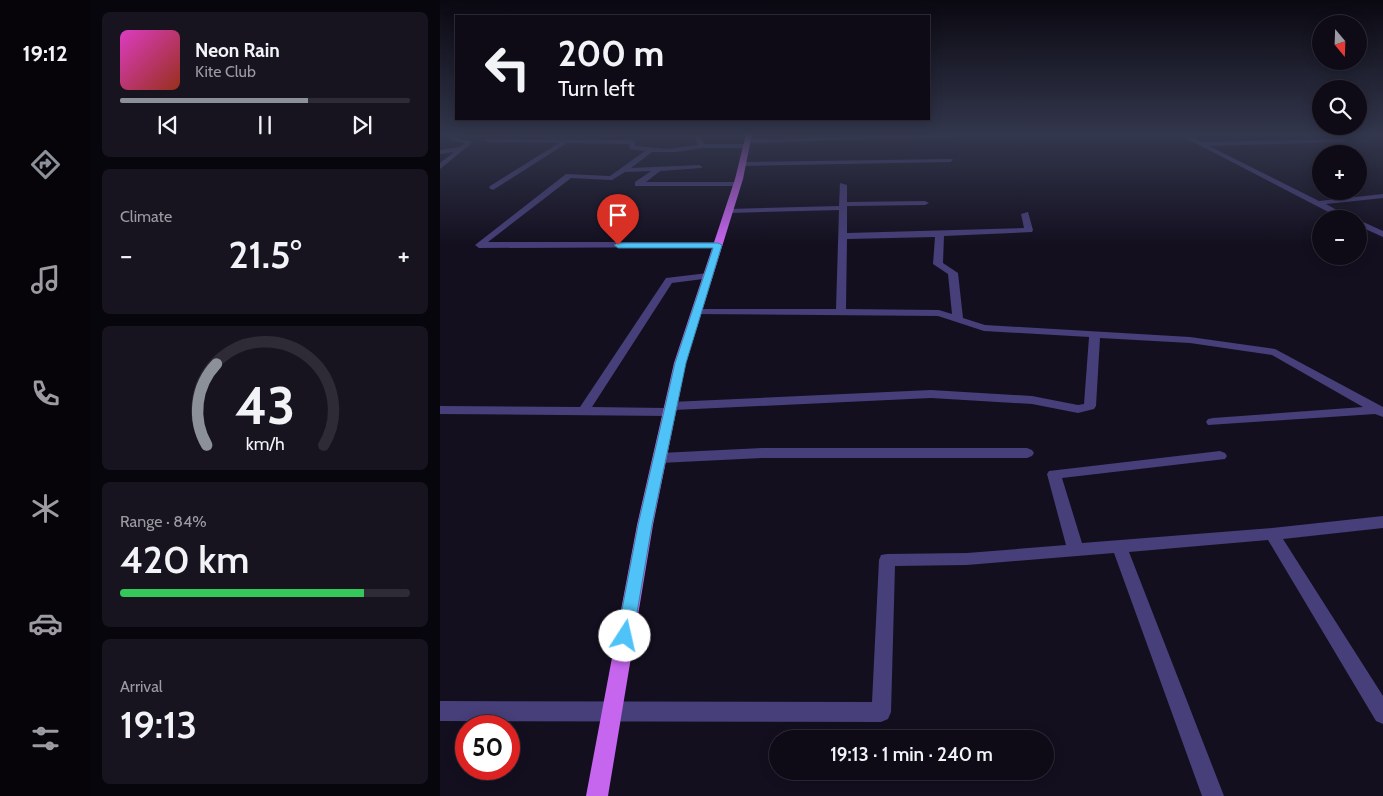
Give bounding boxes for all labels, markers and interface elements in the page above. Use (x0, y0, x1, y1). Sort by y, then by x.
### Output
north arrow (1312, 15, 1368, 70)
map controls (1312, 15, 1367, 265)
text: 200 m (558, 32, 664, 75)
icon: left (475, 35, 540, 100)
text: Neon Rain (195, 39, 280, 62)
text: 19:12 (22, 40, 68, 67)
text: Kite Club (195, 62, 256, 81)
text: Turn left (558, 75, 635, 102)
button: search (1312, 80, 1367, 135)
icon: previous (154, 111, 182, 139)
icon: pause (251, 111, 279, 139)
icon: next (348, 111, 376, 139)
button: + (1312, 145, 1367, 200)
icon: directions (28, 147, 63, 182)
pin (597, 194, 639, 245)
icon: arrive (604, 201, 632, 229)
text: Climate (120, 207, 172, 226)
button: − (1312, 210, 1367, 265)
text: 21.5° (228, 231, 302, 278)
text: − (120, 238, 132, 272)
text: + (398, 238, 410, 272)
icon: music (28, 262, 63, 297)
text: 43 (235, 374, 295, 437)
icon: phone (28, 376, 63, 411)
text: km/h (245, 433, 285, 454)
icon: climate (28, 491, 63, 526)
text: Range · 84% (120, 512, 207, 531)
text: 420 km (120, 536, 249, 583)
icon: car (28, 606, 63, 641)
position arrow (598, 609, 650, 661)
text: Arrival (120, 677, 163, 696)
text: 19:13 (120, 701, 197, 748)
speed limit sign: 50 (455, 715, 520, 780)
icon: filters (28, 721, 63, 756)
text: 19:13 · 1 min · 240 m (830, 743, 993, 766)

